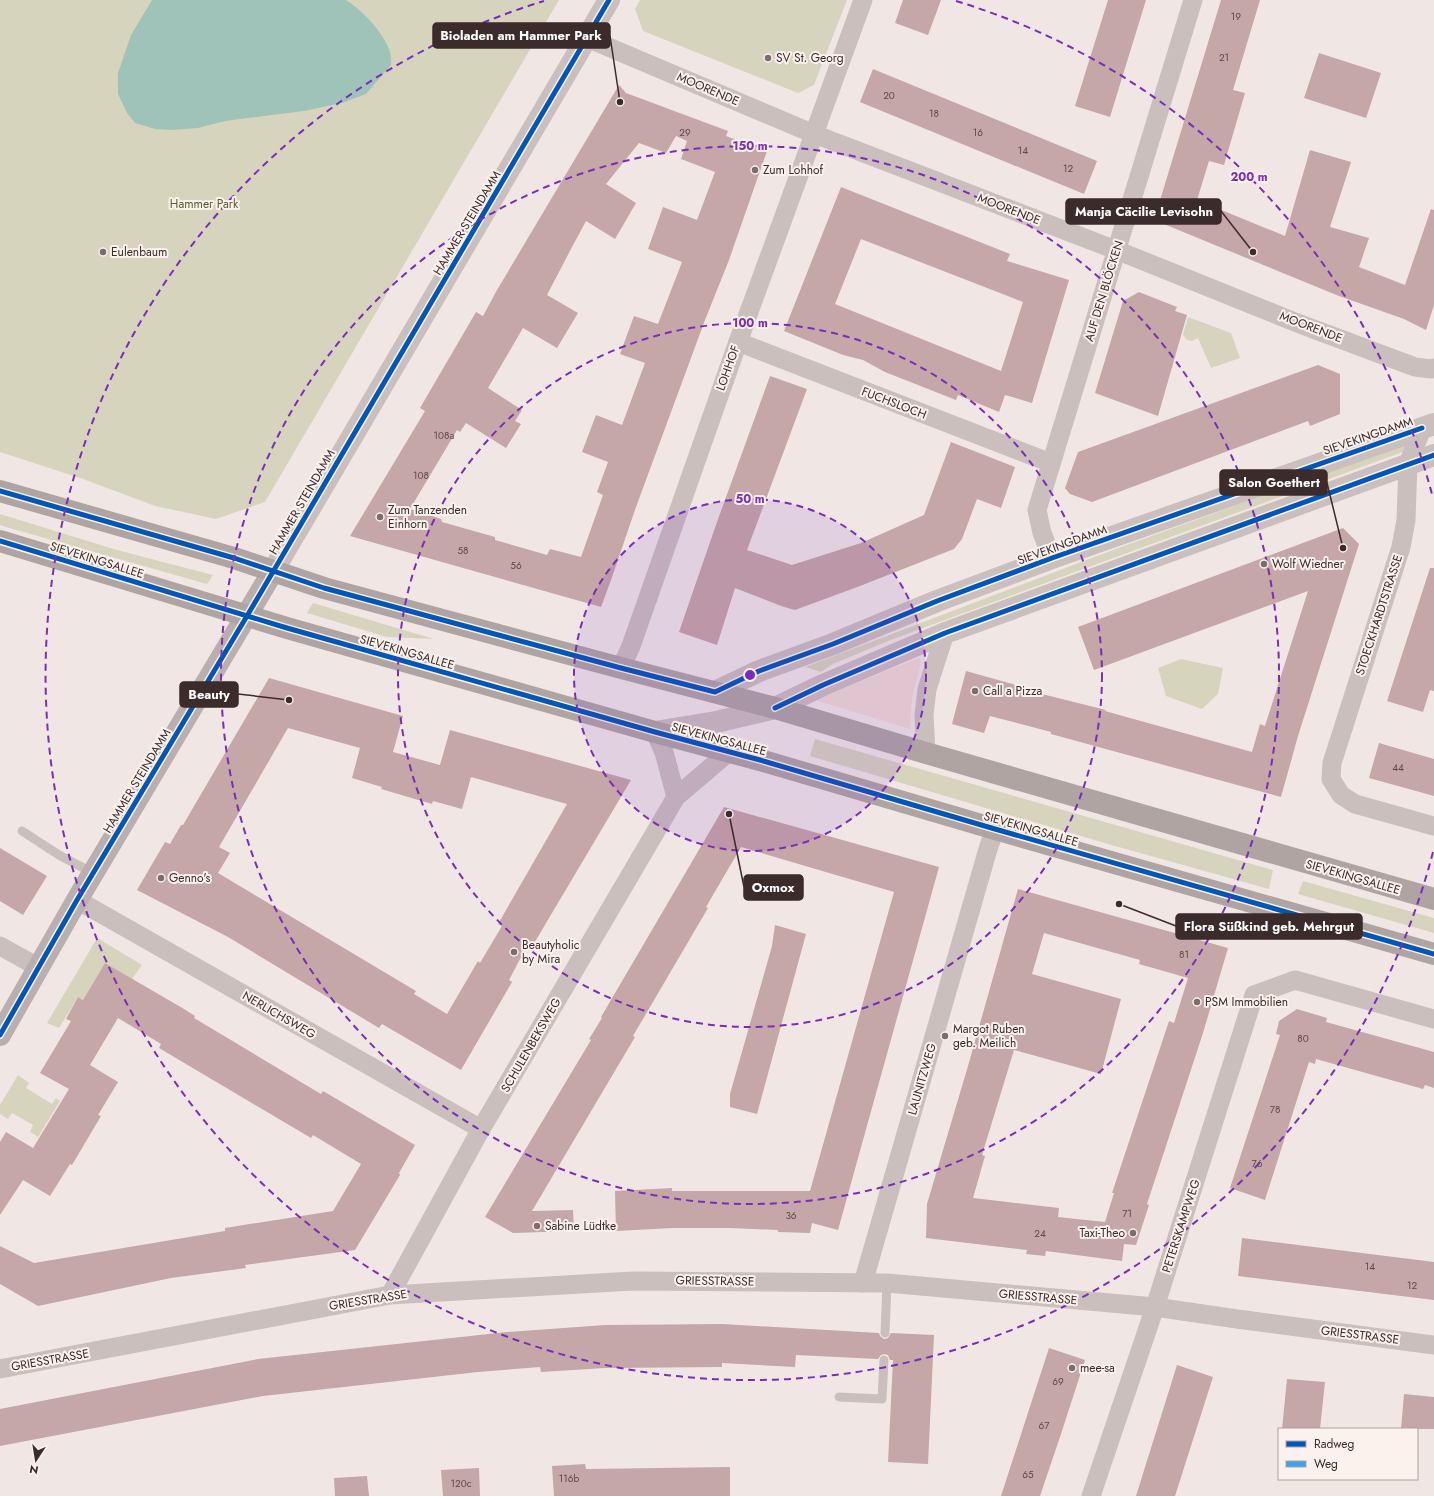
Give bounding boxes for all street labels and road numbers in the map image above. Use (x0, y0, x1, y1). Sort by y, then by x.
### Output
street label: MOORENDE (674, 68, 742, 110)
street label: HAMMER STEINDAMM (429, 167, 506, 279)
street label: MOORENDE (975, 189, 1043, 229)
street label: AUF DEN BLÖCKEN (1080, 238, 1128, 344)
street label: MOORENDE (1277, 307, 1345, 347)
street label: LOHHOF (711, 343, 745, 393)
street label: FUCHSLOCH (859, 382, 929, 424)
street label: SIEVEKINGDAMM (1321, 412, 1416, 460)
street label: HAMMER STEINDAMM (264, 446, 340, 558)
street label: SIEVEKINGDAMM (1015, 520, 1110, 570)
street label: SIEVEKINGSALLEE (48, 537, 146, 583)
street label: STOECKHARDTSTRASSE (1351, 552, 1407, 678)
street label: SIEVEKINGSALLEE (358, 630, 456, 674)
street label: SIEVEKINGSALLEE (670, 718, 768, 760)
street label: HAMMER STEINDAMM (99, 725, 176, 837)
street label: SIEVEKINGSALLEE (982, 807, 1080, 851)
street label: SIEVEKINGSALLEE (1304, 855, 1402, 899)
street label: NERLICHSWEG (239, 987, 319, 1043)
street label: SCHULENBEKSWEG (497, 994, 565, 1096)
street label: LAUNITZWEG (903, 1041, 941, 1117)
street label: PETERSKAMPWEG (1157, 1177, 1205, 1275)
street label: GRIESSTRASSE (676, 1271, 754, 1291)
street label: GRIESSTRASSE (328, 1285, 408, 1315)
street label: GRIESSTRASSE (998, 1285, 1078, 1309)
street label: GRIESSTRASSE (1320, 1321, 1400, 1349)
street label: GRIESSTRASSE (10, 1344, 90, 1376)

